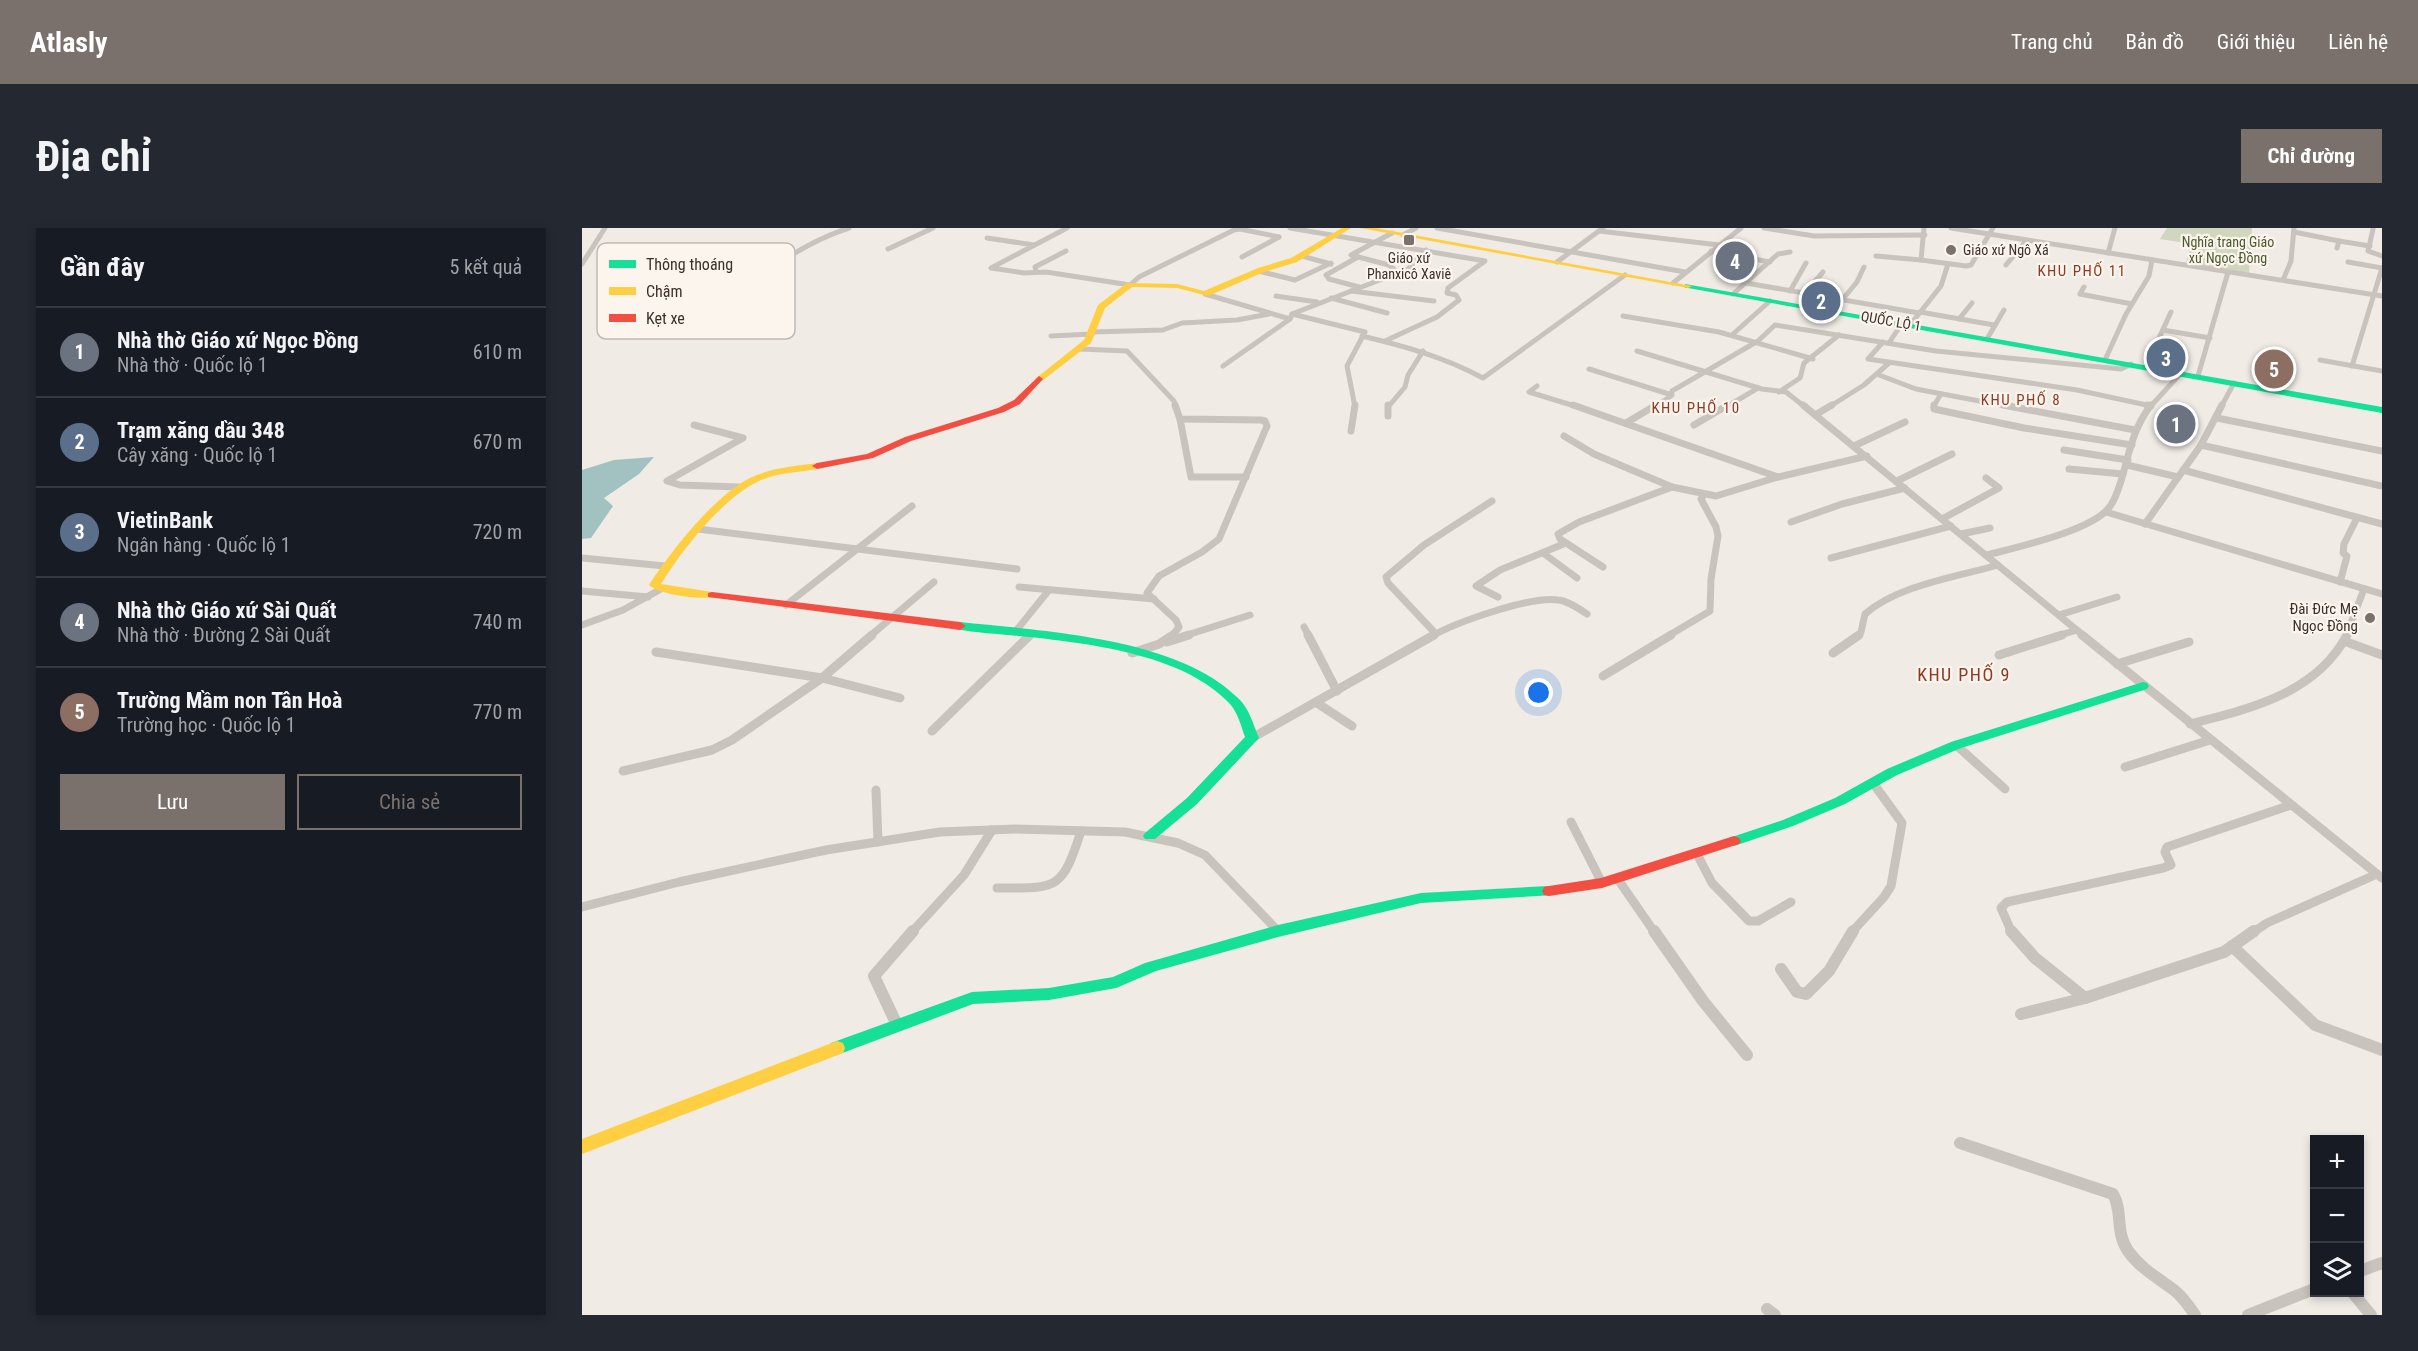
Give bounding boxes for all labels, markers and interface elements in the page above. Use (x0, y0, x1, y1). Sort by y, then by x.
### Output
text: Atlasly (30, 26, 108, 59)
text: Trang chủ (2011, 30, 2093, 54)
text: Bản đồ (2126, 30, 2184, 54)
text: Giới thiệu (2217, 30, 2295, 54)
text: Liên hệ (2328, 30, 2388, 54)
button: Chỉ đường (2241, 129, 2382, 183)
text: Địa chỉ (36, 132, 151, 181)
marker: Giáo xứ Phanxicô Xaviê (1402, 233, 1416, 247)
park label: Nghĩa trang Giáo xứ Ngọc Đồng (2182, 234, 2274, 266)
pin: 4 (1716, 238, 1754, 284)
place label: Giáo xứ Ngô Xá (1963, 242, 2049, 258)
legend (597, 243, 795, 339)
marker: Giáo xứ Ngô Xá (1944, 243, 1958, 257)
place label: Giáo xứ Phanxicô Xaviê (1367, 250, 1452, 282)
text: Gần đây (60, 252, 145, 282)
text: 5 kết quả (450, 255, 522, 279)
text: Thông thoáng (646, 255, 733, 274)
district label: KHU PHỐ 11 (2037, 261, 2127, 280)
pin: 2 (1802, 278, 1840, 324)
text: Chậm (646, 282, 683, 301)
street label: QUỐC LỘ 1 (1860, 306, 1923, 334)
text: Kẹt xe (646, 309, 685, 328)
text: Nhà thờ Giáo xứ Ngọc Đồng (117, 328, 359, 353)
pin: 3 (2146, 336, 2186, 380)
text: 1 (74, 340, 85, 364)
text: 610 m (473, 340, 522, 364)
pin: 5 (2254, 346, 2294, 392)
text: Nhà thờ · Quốc lộ 1 (117, 353, 268, 377)
district label: KHU PHỐ 8 (1981, 390, 2061, 409)
district label: KHU PHỐ 10 (1651, 398, 1741, 417)
pin: 1 (2156, 402, 2196, 446)
text: Trạm xăng dầu 348 (117, 418, 285, 443)
text: 2 (74, 430, 85, 454)
text: 670 m (473, 430, 522, 454)
text: Cây xăng · Quốc lộ 1 (117, 443, 277, 467)
text: VietinBank (117, 508, 213, 533)
text: 3 (74, 520, 85, 544)
text: 720 m (473, 520, 522, 544)
text: Ngân hàng · Quốc lộ 1 (117, 533, 291, 557)
text: Nhà thờ Giáo xứ Sài Quất (117, 598, 336, 623)
place label: Đài Đức Mẹ Ngọc Đồng (2289, 600, 2358, 635)
text: 4 (74, 610, 85, 634)
text: 740 m (473, 610, 522, 634)
marker: Đài Đức Mẹ Ngọc Đồng (2363, 611, 2377, 625)
text: Nhà thờ · Đường 2 Sài Quất (117, 623, 331, 647)
district label: KHU PHỐ 9 (1917, 662, 2011, 685)
your location (1524, 678, 1553, 707)
text: Trường Mầm non Tân Hoà (117, 688, 342, 713)
text: 5 (74, 700, 85, 724)
text: 770 m (473, 700, 522, 724)
text: Trường học · Quốc lộ 1 (117, 713, 296, 737)
button: Lưu (60, 774, 285, 830)
button: Chia sẻ (297, 774, 522, 830)
map controls (2310, 1135, 2364, 1297)
button: + (2310, 1135, 2364, 1189)
button: − (2310, 1189, 2364, 1243)
button: layers (2310, 1243, 2364, 1297)

